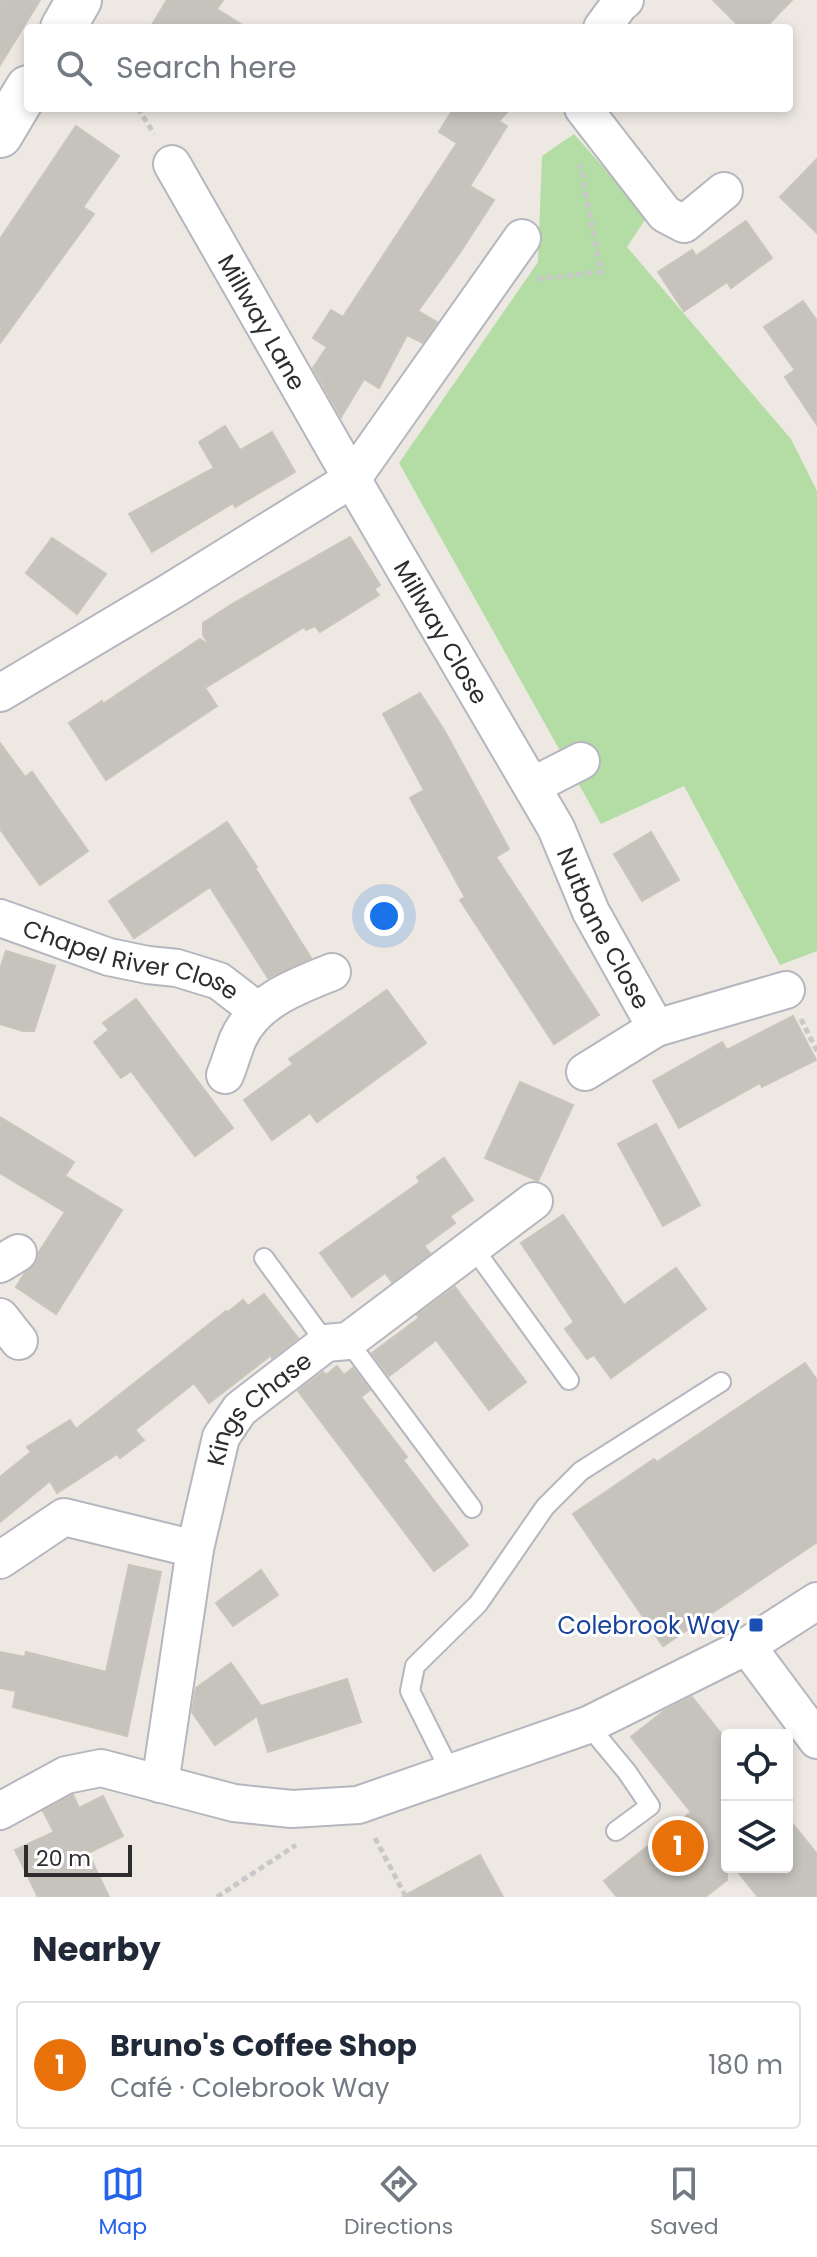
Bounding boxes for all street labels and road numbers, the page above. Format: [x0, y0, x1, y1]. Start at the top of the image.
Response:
street label: Millway Lane [210, 248, 314, 396]
street label: Millway Close [386, 554, 496, 710]
street label: Nutbane Close [549, 842, 659, 1015]
street label: Chapel River Close [18, 911, 246, 1007]
street label: Kings Chase [198, 1344, 318, 1469]

